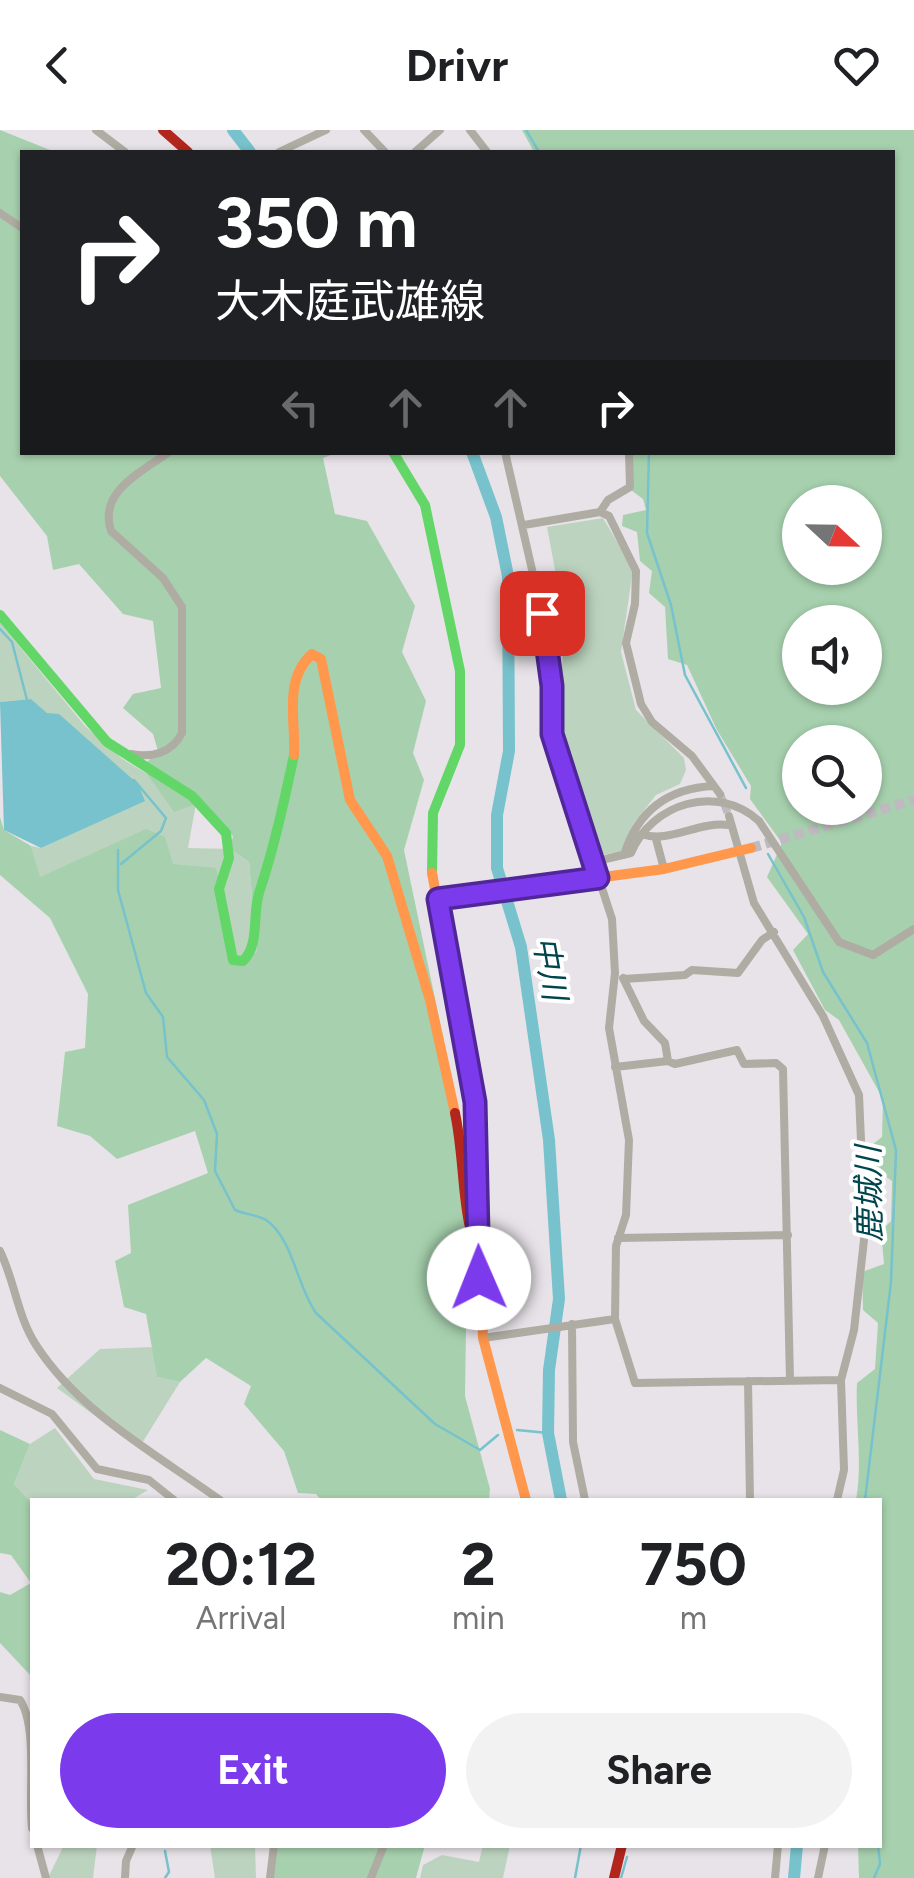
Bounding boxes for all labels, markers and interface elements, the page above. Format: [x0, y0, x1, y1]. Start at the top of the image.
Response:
icon: back [30, 38, 85, 93]
text: Drivr [406, 38, 508, 92]
icon: heart [829, 38, 884, 93]
text: 350 m [215, 180, 418, 265]
icon: right [50, 190, 180, 320]
text: 大木庭武雄線 [215, 274, 485, 328]
icon: left [273, 380, 328, 435]
icon: ahead [378, 380, 433, 435]
icon: ahead [483, 380, 538, 435]
icon: right [588, 380, 643, 435]
north arrow [782, 485, 882, 585]
map controls [782, 485, 882, 825]
pin [500, 571, 585, 656]
icon: arrive [515, 586, 570, 641]
button: sound [782, 605, 882, 705]
button: search [782, 725, 882, 825]
water label: 中川 [526, 933, 575, 1006]
water label: 鹿城川 [849, 1143, 889, 1242]
position arrow [427, 1226, 531, 1330]
text: 20:12 [165, 1528, 317, 1600]
text: 2 [461, 1528, 496, 1600]
text: 750 [640, 1528, 747, 1600]
text: Arrival [196, 1599, 286, 1637]
text: min [452, 1599, 505, 1637]
text: m [680, 1599, 707, 1637]
button: Exit [60, 1713, 446, 1828]
button: Share [466, 1713, 852, 1828]

